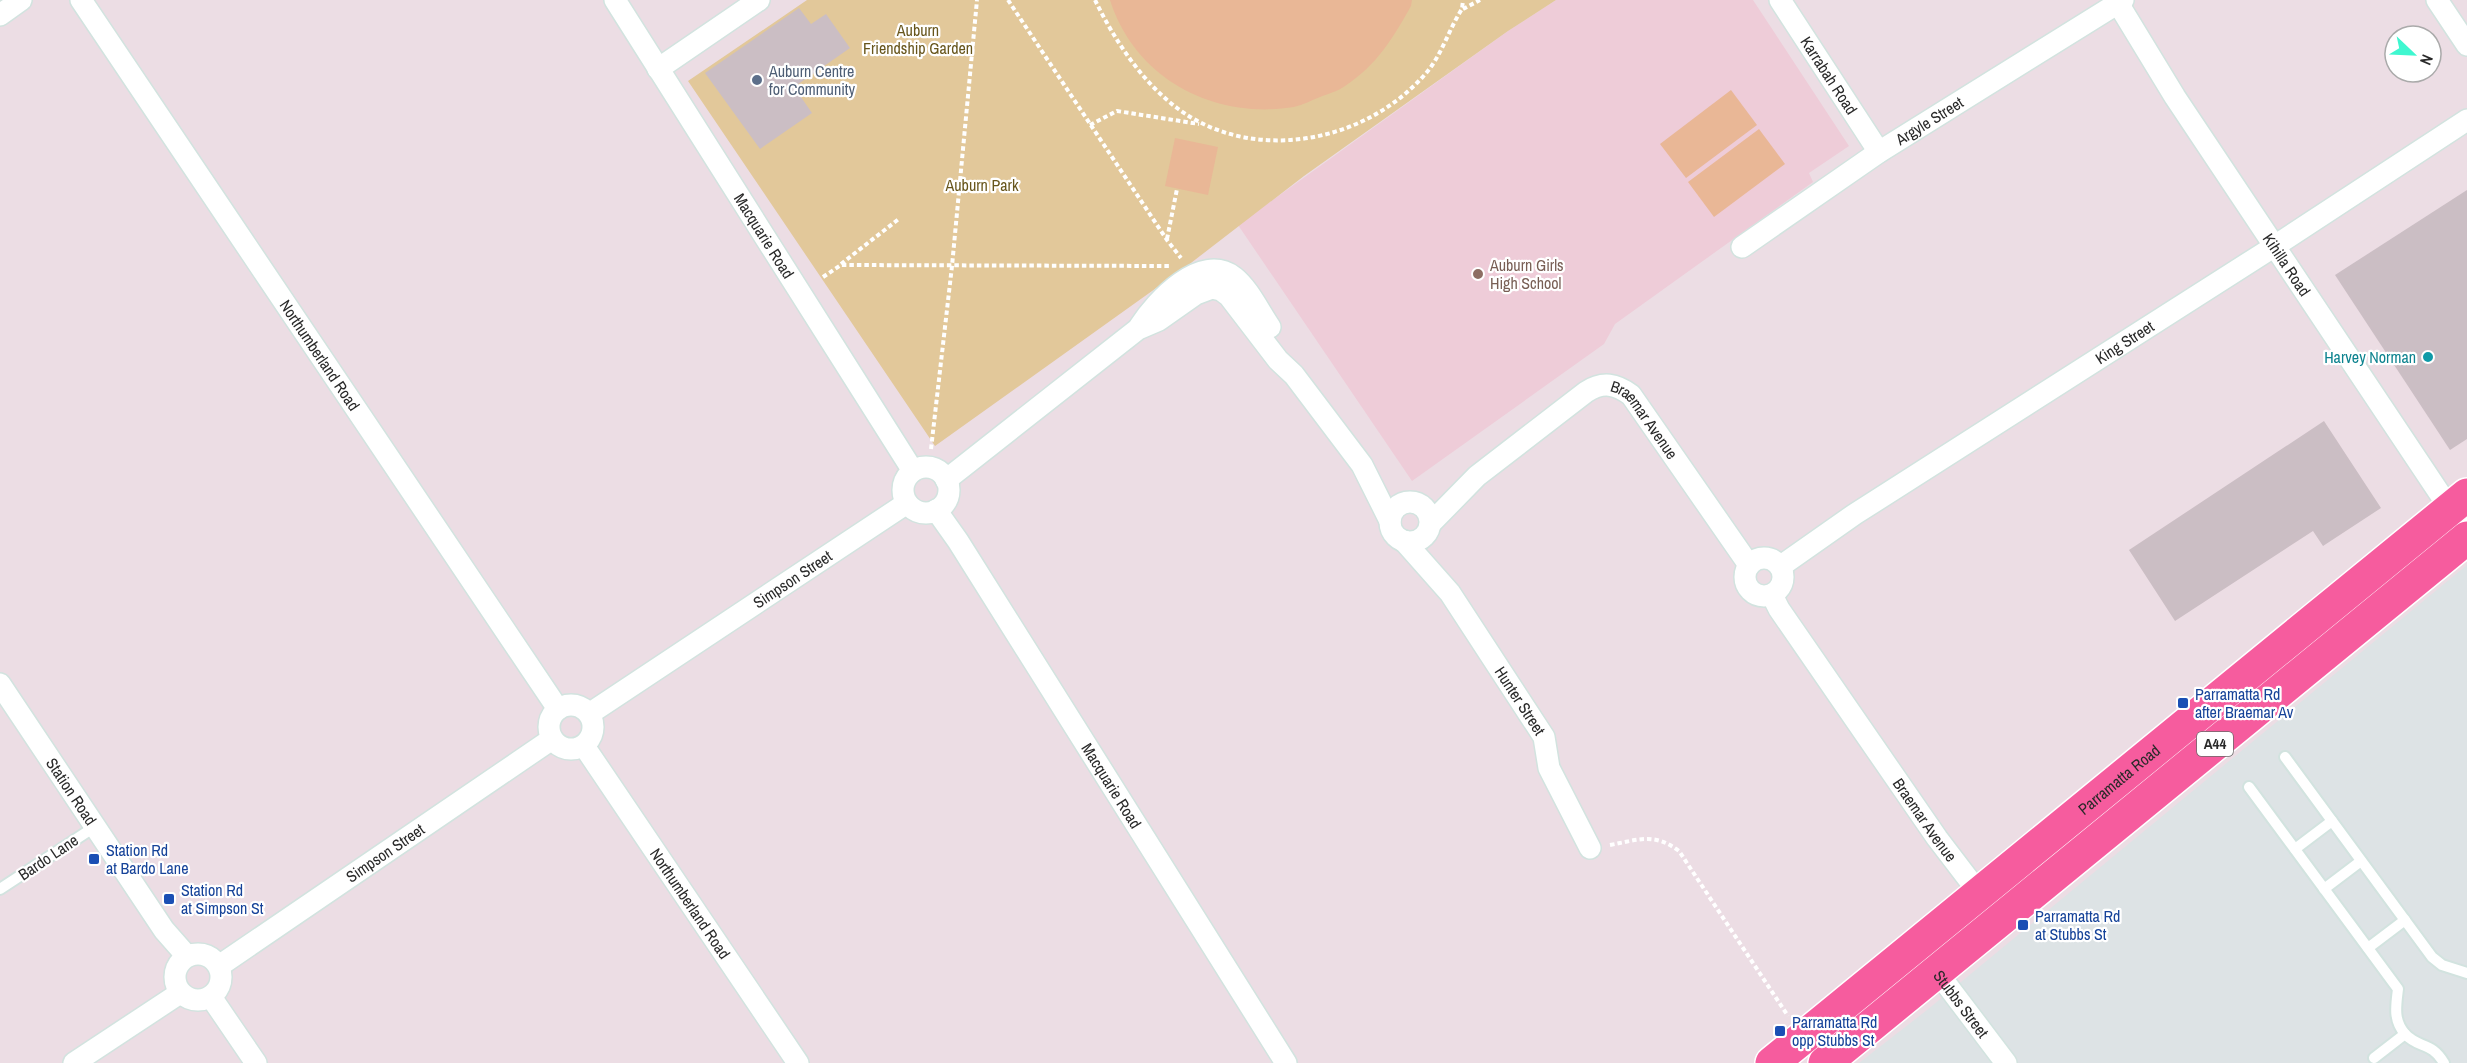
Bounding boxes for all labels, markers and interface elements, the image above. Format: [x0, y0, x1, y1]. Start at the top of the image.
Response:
park label: Auburn Friendship Garden [863, 19, 973, 59]
north arrow [2383, 24, 2443, 84]
street label: Karrabah Road [1796, 32, 1863, 119]
text: N [2415, 51, 2439, 69]
place label: Auburn Centre for Community [768, 60, 855, 100]
marker: Auburn Centre for Community [750, 73, 764, 87]
street label: Argyle Street [1890, 91, 1968, 151]
park label: Auburn Park [945, 174, 1019, 196]
street label: Macquarie Road [729, 189, 799, 283]
street label: Kihilla Road [2258, 229, 2316, 300]
place label: Auburn Girls High School [1489, 254, 1564, 294]
marker: Auburn Girls High School [1471, 267, 1485, 281]
street label: Northumberland Road [275, 295, 365, 415]
street label: King Street [2091, 315, 2158, 369]
place label: Harvey Norman [2324, 346, 2416, 368]
marker: Harvey Norman [2421, 350, 2435, 364]
street label: Braemar Avenue [1608, 375, 1683, 463]
street label: Simpson Street [749, 545, 836, 613]
street label: Hunter Street [1490, 662, 1551, 740]
place label: Parramatta Rd after Braemar Av [2195, 683, 2294, 723]
marker: Parramatta Rd after Braemar Av [2176, 696, 2190, 710]
road number: A44 [2197, 732, 2233, 756]
street label: Macquarie Road [1077, 739, 1147, 833]
street label: Parramatta Road [2073, 739, 2165, 820]
street label: Station Road [41, 753, 102, 829]
street label: Braemar Avenue [1888, 774, 1962, 866]
street label: Simpson Street [341, 818, 429, 887]
street label: Bardo Lane [14, 829, 82, 885]
place label: Station Rd at Bardo Lane [106, 839, 188, 879]
street label: Northumberland Road [645, 844, 736, 963]
marker: Station Rd at Bardo Lane [87, 852, 101, 866]
place label: Station Rd at Simpson St [181, 879, 264, 919]
marker: Station Rd at Simpson St [162, 892, 176, 906]
place label: Parramatta Rd at Stubbs St [2035, 905, 2120, 945]
marker: Parramatta Rd at Stubbs St [2016, 918, 2030, 932]
street label: Stubbs Street [1928, 965, 1994, 1042]
place label: Parramatta Rd opp Stubbs St [1792, 1011, 1877, 1051]
marker: Parramatta Rd opp Stubbs St [1773, 1024, 1787, 1038]

